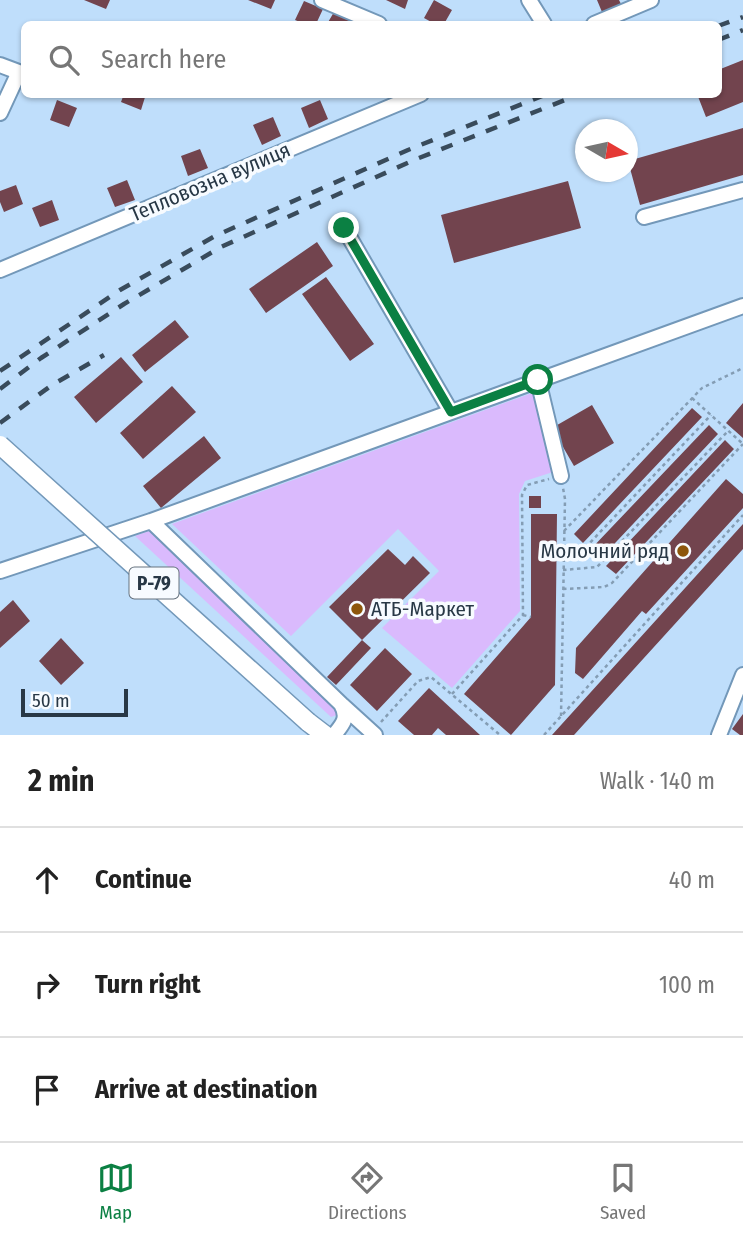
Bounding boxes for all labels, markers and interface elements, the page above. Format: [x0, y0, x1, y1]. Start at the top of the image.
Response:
search box [21, 21, 722, 98]
icon: search [45, 41, 83, 79]
text: Search here [101, 44, 226, 75]
north arrow [575, 119, 638, 182]
street label: Тепловозна вулиця [126, 136, 294, 228]
route end [328, 212, 359, 243]
route start [522, 364, 553, 395]
place label: Молочний ряд [540, 538, 669, 564]
marker: Молочний ряд [675, 543, 691, 559]
road number: Р-79 [130, 568, 178, 598]
place label: АТБ-Маркет [371, 596, 474, 622]
marker: АТБ-Маркет [349, 601, 365, 617]
scale bar [21, 686, 128, 718]
text: 50 m [32, 689, 70, 712]
text: 2 min [28, 763, 95, 799]
text: Walk · 140 m [600, 767, 715, 795]
icon: ahead [28, 861, 66, 899]
text: Continue [95, 864, 192, 895]
text: 40 m [669, 866, 715, 894]
icon: right [28, 966, 66, 1004]
text: Turn right [95, 969, 201, 1000]
text: 100 m [659, 971, 715, 999]
icon: arrive [28, 1071, 66, 1109]
text: Arrive at destination [95, 1074, 318, 1105]
tab: Map [97, 1159, 135, 1224]
tab: Directions [328, 1159, 407, 1224]
tab: Saved [600, 1159, 646, 1224]

